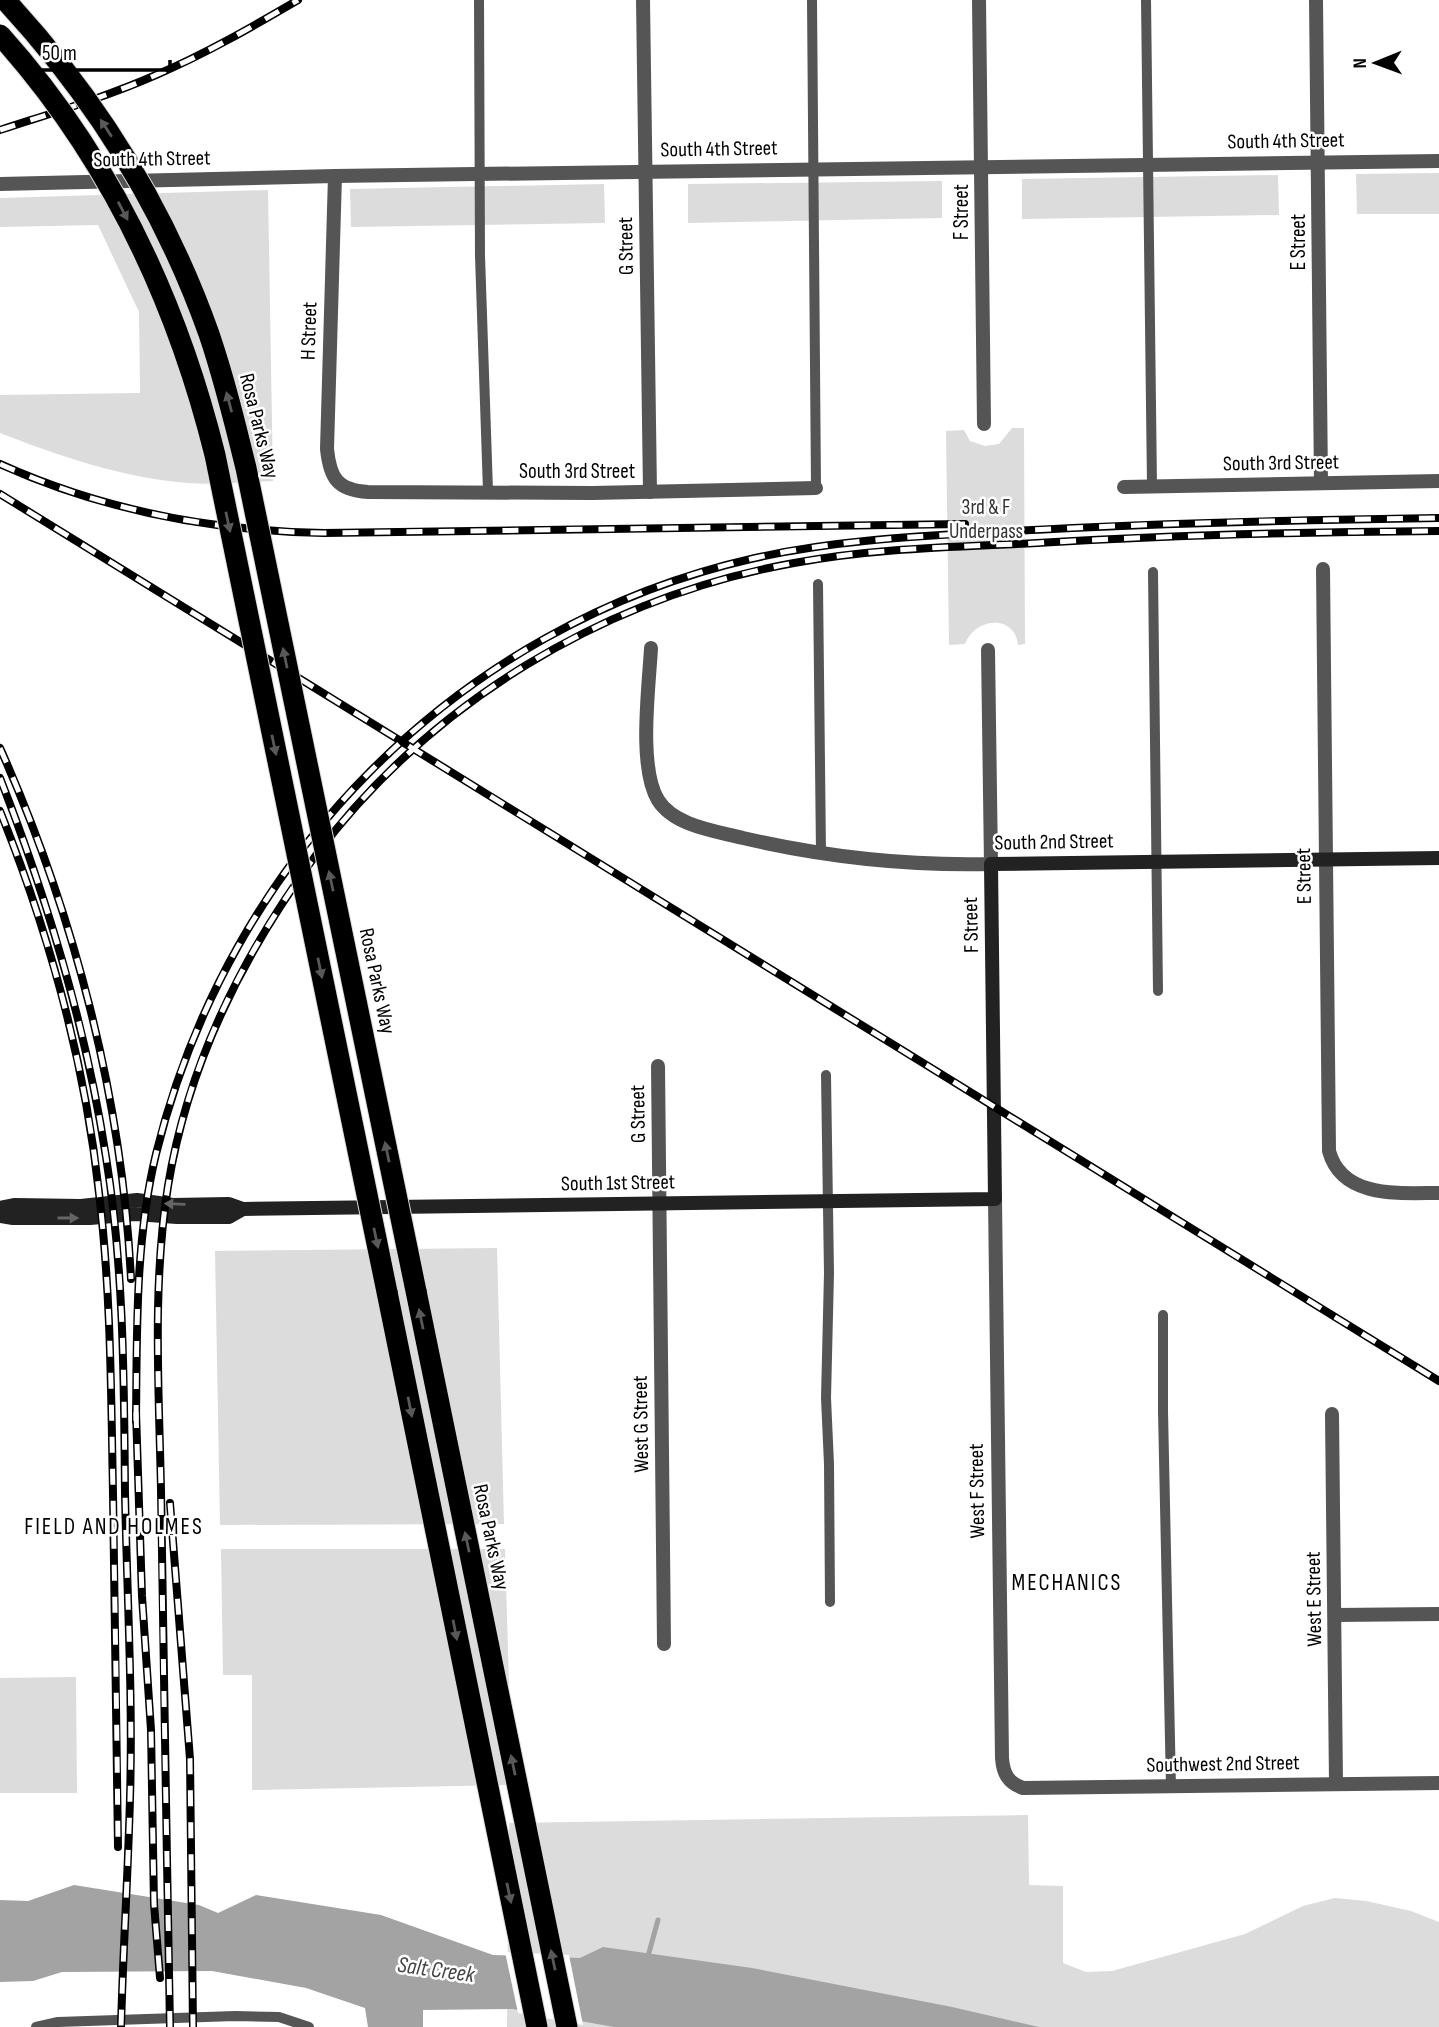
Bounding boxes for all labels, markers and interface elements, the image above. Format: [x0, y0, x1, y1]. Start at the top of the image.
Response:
scale bar [32, 28, 170, 72]
north arrow [1341, 28, 1411, 98]
text: 50 m [42, 41, 77, 66]
text: N [1349, 58, 1372, 69]
one-way arrow [100, 119, 113, 138]
street label: South 4th Street [1227, 127, 1345, 155]
street label: South 4th Street [660, 135, 778, 163]
street label: South 4th Street [93, 145, 211, 173]
street label: F Street [949, 184, 974, 240]
one-way arrow [117, 201, 129, 221]
street label: E Street [1286, 214, 1311, 270]
street label: G Street [613, 217, 639, 275]
street label: H Street [295, 301, 323, 361]
street label: Rosa Parks Way [234, 371, 284, 481]
one-way arrow [223, 390, 234, 412]
street label: South 3rd Street [1223, 449, 1339, 477]
street label: South 3rd Street [519, 459, 635, 484]
park label: 3rd & F Underpass [949, 495, 1023, 544]
one-way arrow [223, 511, 234, 533]
one-way arrow [279, 647, 290, 669]
one-way arrow [269, 734, 280, 756]
street label: South 2nd Street [994, 828, 1114, 856]
street label: E Street [1291, 848, 1317, 904]
one-way arrow [326, 870, 337, 892]
street label: F Street [958, 897, 984, 953]
street label: Rosa Parks Way [354, 926, 400, 1036]
one-way arrow [315, 957, 326, 979]
street label: G Street [625, 1085, 651, 1143]
one-way arrow [381, 1141, 392, 1163]
street label: South 1st Street [561, 1170, 675, 1196]
one-way arrow [164, 1199, 186, 1210]
one-way arrow [57, 1212, 79, 1224]
one-way arrow [371, 1227, 382, 1249]
one-way arrow [416, 1308, 427, 1330]
street label: West G Street [628, 1375, 654, 1473]
one-way arrow [405, 1396, 416, 1418]
street label: West F Street [964, 1443, 990, 1539]
street label: Rosa Parks Way [468, 1482, 514, 1592]
district label: FIELD AND HOLMES [24, 1513, 204, 1541]
one-way arrow [462, 1531, 473, 1553]
street label: West E Street [1301, 1551, 1327, 1647]
district label: MECHANICS [1012, 1569, 1122, 1597]
one-way arrow [450, 1619, 461, 1641]
street label: Southwest 2nd Street [1146, 1750, 1300, 1778]
one-way arrow [507, 1754, 518, 1776]
one-way arrow [504, 1882, 515, 1904]
one-way arrow [548, 1949, 559, 1971]
water label: Salt Creek [396, 1951, 478, 1989]

